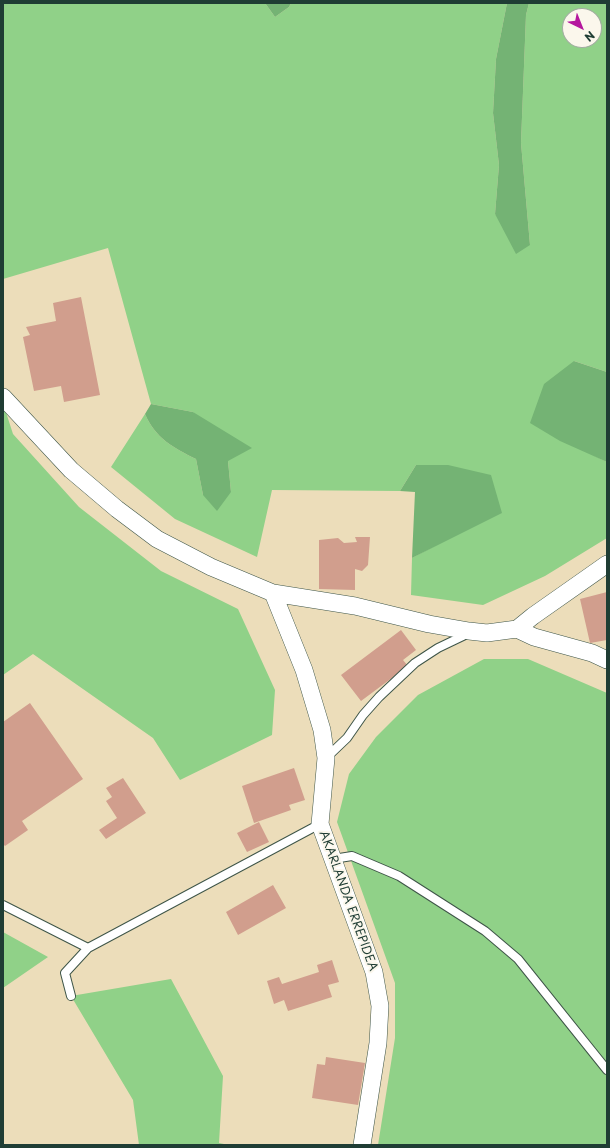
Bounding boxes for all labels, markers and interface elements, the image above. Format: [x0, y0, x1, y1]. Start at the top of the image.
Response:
north arrow [562, 8, 602, 48]
text: N [581, 27, 599, 46]
street label: AKARLANDA ERREPIDEA [316, 829, 380, 973]

